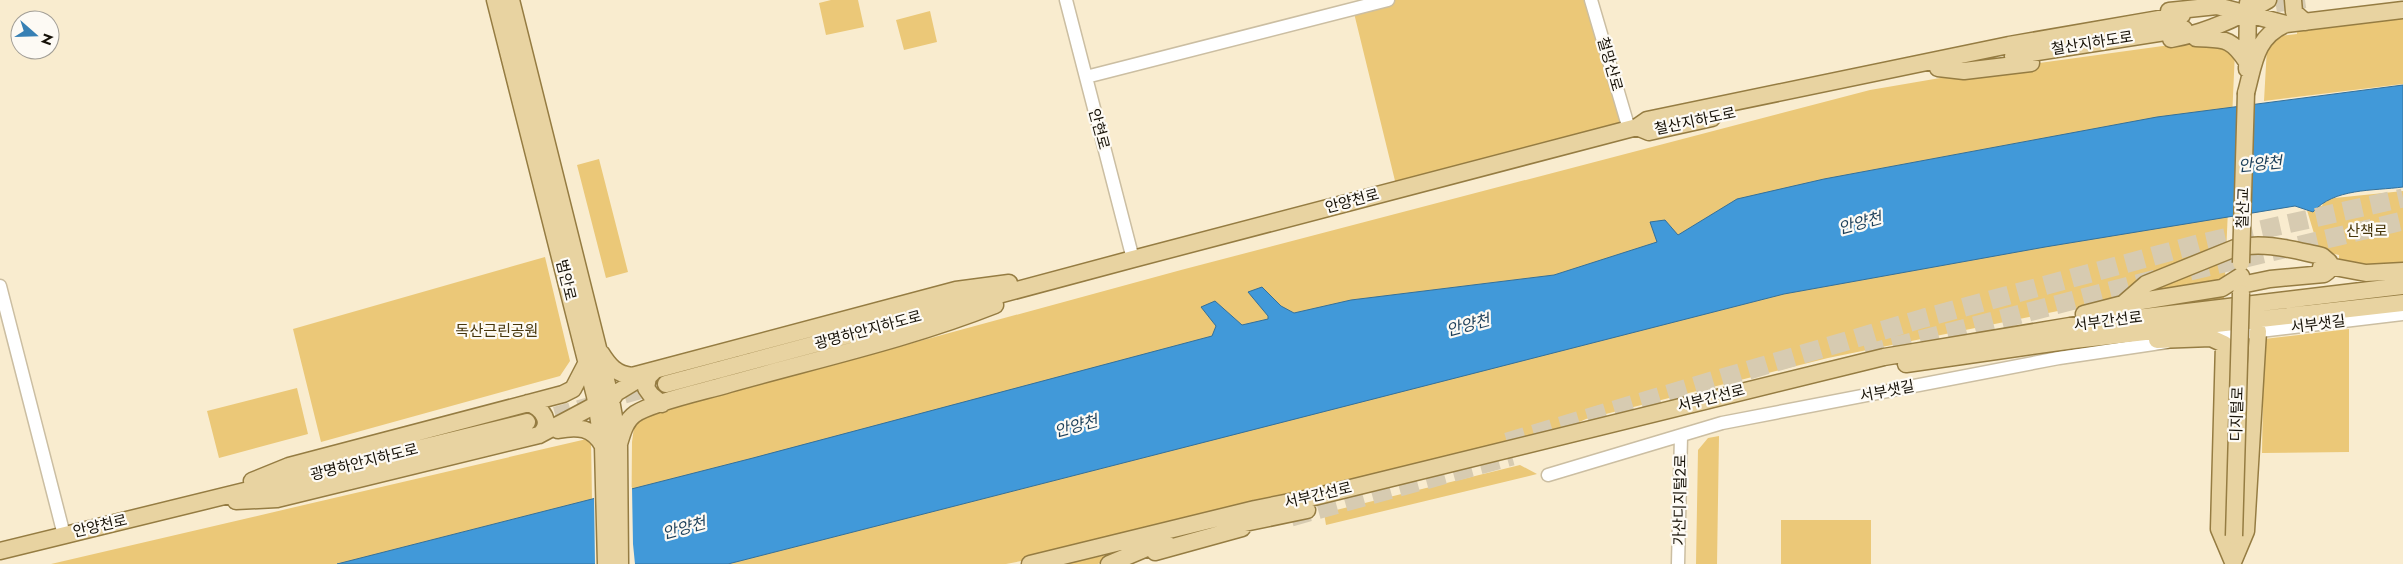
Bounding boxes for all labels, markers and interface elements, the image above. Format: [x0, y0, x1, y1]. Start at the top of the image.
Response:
north arrow [10, 10, 60, 60]
street label: 철산지하도로 [2049, 26, 2135, 60]
text: N [36, 31, 59, 48]
street label: 철망산로 [1592, 34, 1628, 94]
street label: 철산지하도로 [1652, 102, 1738, 140]
street label: 안현로 [1083, 106, 1115, 152]
water label: 안양천 [2237, 150, 2285, 177]
street label: 안양천로 [1322, 183, 1382, 219]
street label: 철산교 [2231, 187, 2255, 229]
water label: 안양천 [1836, 206, 1887, 240]
park label: 산책로 [2346, 220, 2388, 242]
street label: 범안로 [550, 257, 582, 303]
street label: 광명하안지하도로 [812, 305, 924, 355]
street label: 서부간선로 [2072, 306, 2144, 336]
water label: 안양천 [1444, 308, 1495, 342]
street label: 서부샛길 [2289, 310, 2347, 338]
park label: 독산근린공원 [456, 320, 538, 342]
street label: 서부샛길 [1858, 375, 1916, 407]
street label: 서부간선로 [1675, 379, 1747, 417]
street label: 디지털로 [2225, 386, 2249, 442]
water label: 안양천 [1052, 409, 1103, 443]
street label: 광명하안지하도로 [308, 438, 420, 486]
street label: 가산디지털2로 [1668, 454, 1692, 546]
street label: 서부간선로 [1282, 477, 1354, 513]
street label: 안양천로 [71, 509, 129, 543]
water label: 안양천 [660, 511, 711, 545]

